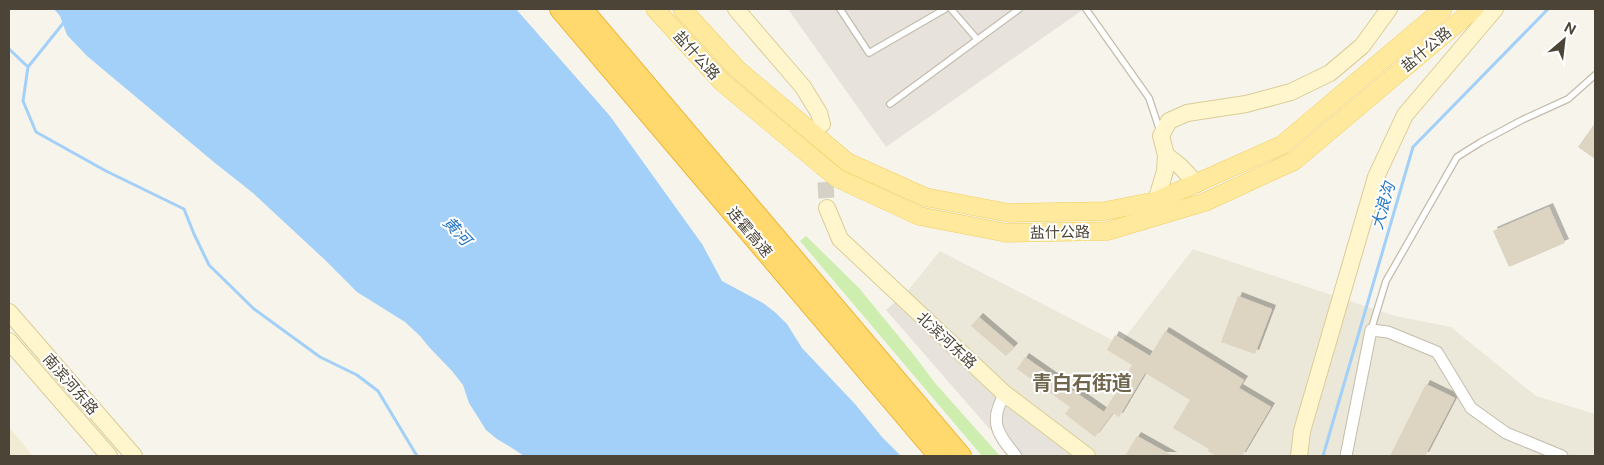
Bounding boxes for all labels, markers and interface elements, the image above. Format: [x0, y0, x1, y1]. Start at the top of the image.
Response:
north arrow [1539, 15, 1589, 65]
text: N [1562, 19, 1579, 38]
street label: 盐什公路 [1398, 23, 1454, 75]
street label: 盐什公路 [671, 27, 723, 83]
water label: 大浪沟 [1367, 178, 1399, 232]
street label: 连霍高速 [724, 204, 776, 260]
water label: 黄河 [439, 213, 477, 251]
street label: 盐什公路 [1030, 223, 1090, 241]
street label: 北滨河东路 [914, 308, 980, 372]
street label: 南滨河东路 [40, 350, 102, 418]
district label: 青白石街道 [1032, 371, 1132, 395]

